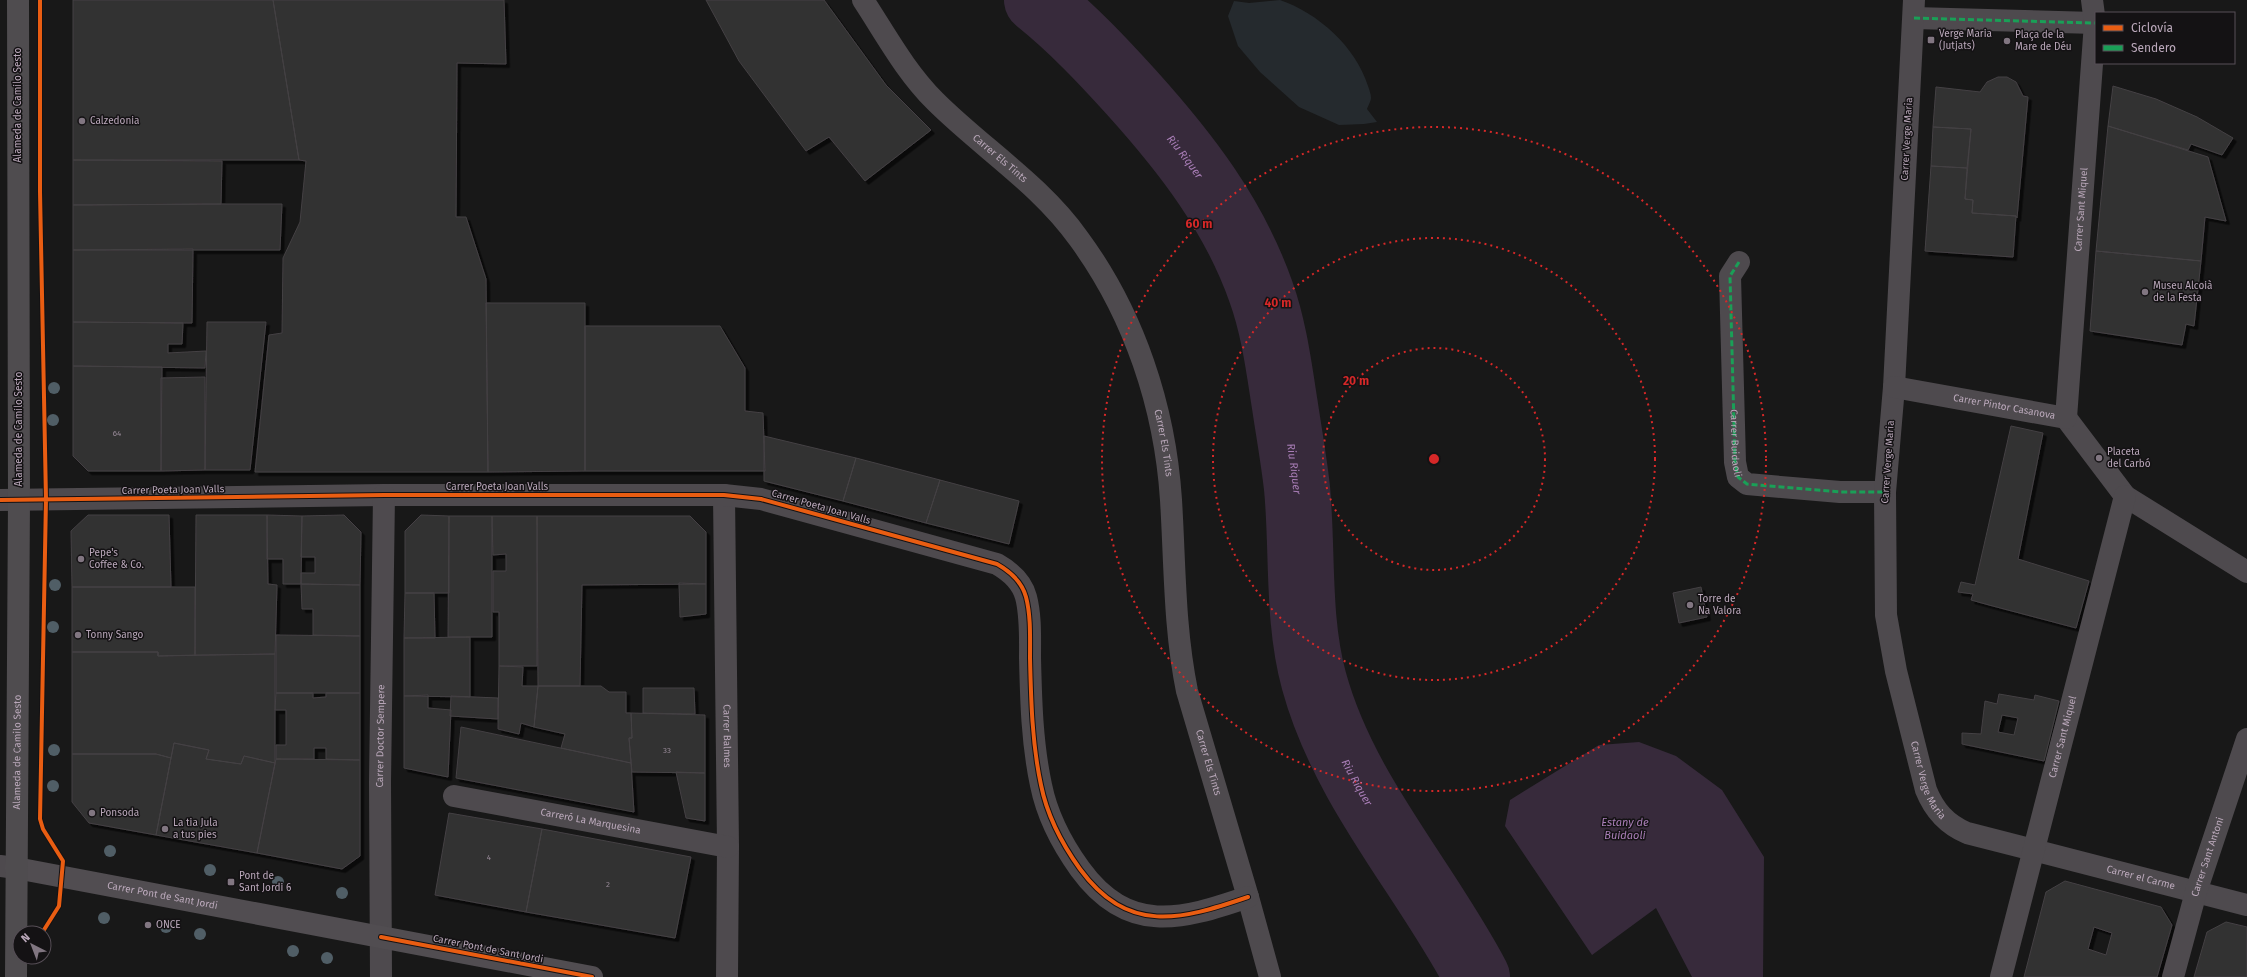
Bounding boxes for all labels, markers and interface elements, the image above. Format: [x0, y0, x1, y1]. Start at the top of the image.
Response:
legend [2095, 12, 2235, 64]
text: Ciclovía [2131, 21, 2173, 35]
place label: Verge Maria (Jutjats) [1939, 28, 1992, 52]
place label: Plaça de la Mare de Déu [2015, 29, 2072, 53]
marker: Verge Maria (Jutjats) [1926, 35, 1936, 45]
marker: Plaça de la Mare de Déu [2002, 36, 2012, 46]
text: Sendero [2131, 41, 2176, 55]
street label: Alameda de Camilo Sesto [12, 47, 24, 162]
street label: Carrer Verge Maria [1899, 97, 1915, 181]
place label: Calzedonia [90, 115, 140, 127]
marker: Calzedonia [77, 116, 87, 126]
street label: Carrer Els Tints [970, 132, 1030, 185]
water label: Riu Riquer [1164, 132, 1206, 182]
street label: Carrer Sant Miquel [2072, 167, 2090, 252]
text: 60 m [1186, 217, 1212, 231]
place label: Museu Alcoià de la Festa [2153, 280, 2212, 304]
marker: Museu Alcoià de la Festa [2140, 287, 2150, 297]
text: 40 m [1265, 296, 1291, 310]
street label: Alameda de Camilo Sesto [13, 371, 25, 486]
text: 20 m [1343, 374, 1369, 388]
street label: Carrer Pintor Casanova [1952, 392, 2056, 422]
street label: Carrer Els Tints [1151, 408, 1175, 478]
street label: Carrer Buidaoli [1728, 409, 1744, 478]
street label: Carrer Verge Maria [1879, 420, 1897, 504]
house number: 64 [113, 429, 122, 438]
water label: Riu Riquer [1284, 442, 1304, 495]
place label: Placeta del Carbó [2107, 446, 2151, 470]
centre of rings [1427, 452, 1441, 466]
marker: Placeta del Carbó [2094, 453, 2104, 463]
street label: Carrer Poeta Joan Valls [446, 481, 549, 493]
street label: Carrer Poeta Joan Valls [122, 483, 225, 497]
street label: Carrer Poeta Joan Valls [770, 487, 872, 527]
place label: Pepe's Coffee & Co. [89, 547, 144, 571]
marker: Pepe's Coffee & Co. [76, 554, 86, 564]
place label: Torre de Na Valora [1698, 593, 1741, 617]
marker: Torre de Na Valora [1685, 600, 1695, 610]
place label: Tonny Sango [86, 629, 143, 641]
marker: Tonny Sango [73, 630, 83, 640]
street label: Carrer Doctor Sempere [374, 684, 387, 788]
street label: Alameda de Camilo Sesto [11, 694, 24, 810]
street label: Carrer Sant Miquel [2047, 695, 2079, 779]
street label: Carrer Balmes [720, 704, 733, 768]
street label: Carrer Els Tints [1193, 728, 1224, 797]
street label: Carrer Verge Maria [1908, 740, 1948, 822]
house number: 33 [663, 746, 671, 755]
water label: Riu Riquer [1339, 757, 1376, 809]
street label: Carreró La Marquesina [540, 806, 642, 837]
place label: Ponsoda [100, 807, 139, 819]
marker: Ponsoda [87, 808, 97, 818]
street label: Carrer Sant Antoni [2189, 815, 2227, 898]
water label: Estany de Buidaoli [1601, 816, 1649, 842]
place label: La tia Jula a tus pies [173, 817, 218, 841]
marker: La tia Jula a tus pies [160, 824, 170, 834]
house number: 4 [487, 853, 492, 862]
street label: Carrer el Carme [2105, 863, 2176, 892]
place label: Pont de Sant Jordi 6 [239, 870, 291, 894]
marker: Pont de Sant Jordi 6 [226, 877, 236, 887]
street label: Carrer Pont de Sant Jordi [106, 879, 219, 912]
house number: 2 [606, 880, 610, 889]
place label: ONCE [156, 919, 181, 931]
marker: ONCE [143, 920, 153, 930]
north arrow [12, 925, 52, 965]
text: N [19, 931, 33, 945]
street label: Carrer Pont de Sant Jordi [432, 932, 544, 966]

